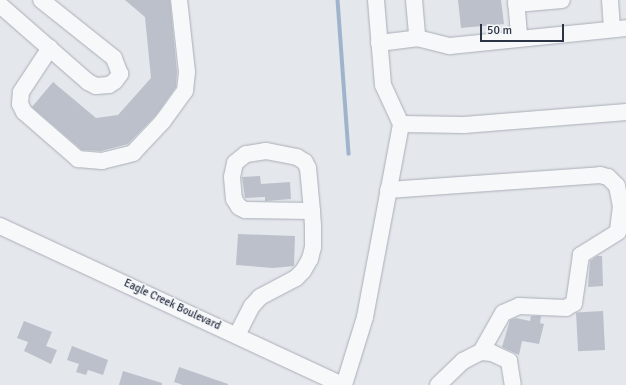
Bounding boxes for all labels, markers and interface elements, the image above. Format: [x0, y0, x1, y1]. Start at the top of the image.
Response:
scale bar [482, 16, 566, 42]
text: 50 m [487, 23, 512, 38]
street label: Eagle Creek Boulevard [122, 277, 222, 333]

